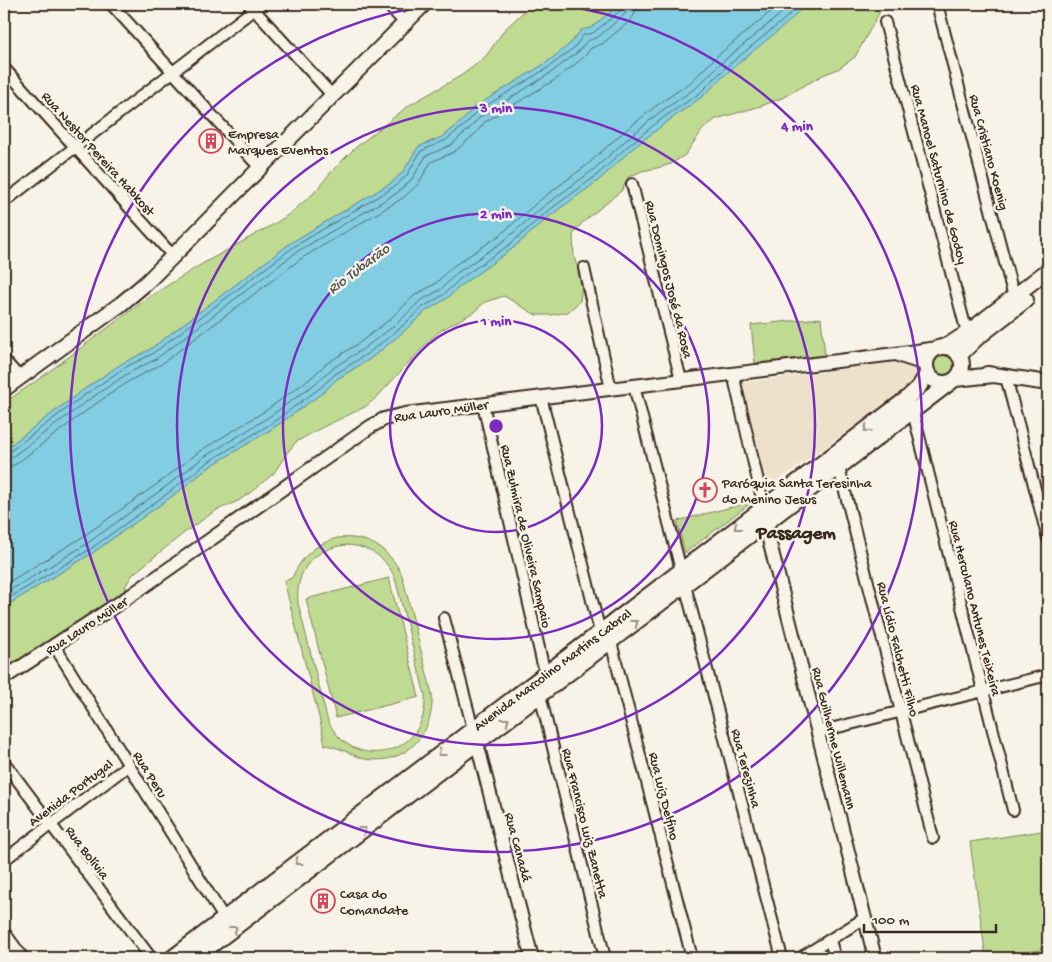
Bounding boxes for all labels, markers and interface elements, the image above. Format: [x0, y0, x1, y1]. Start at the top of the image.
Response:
street label: Rua Manoel Saturnino de Godoy [905, 83, 970, 267]
street label: Rua Nestor Pereira Habkost [37, 89, 158, 221]
street label: Rua Cristiano Koenig [964, 93, 1011, 213]
text: 3 min [479, 100, 513, 118]
text: 4 min [780, 118, 814, 136]
place label: Empresa Marques Eventos [228, 127, 329, 160]
building icon: Empresa Marques Eventos [198, 128, 224, 154]
street label: Rua Domingos José da Rosa [640, 199, 696, 361]
text: 2 min [480, 206, 513, 224]
water label: Rio Tubarão [325, 240, 395, 299]
text: 1 min [480, 313, 512, 331]
street label: Rua Lauro Müller [393, 397, 490, 427]
centre of rings [487, 417, 505, 435]
one-way arrow [863, 423, 873, 432]
street label: Rua Zulmira de Oliveira Sampaio [495, 443, 554, 630]
place label: Paróquia Santa Teresinha do Menino Jesus [721, 476, 873, 509]
church icon: Paróquia Santa Teresinha do Menino Jesus [692, 477, 718, 503]
street label: Rua Herculano Antunes Teixeira [944, 519, 1004, 699]
one-way arrow [734, 522, 743, 530]
district label: Passagem [755, 523, 836, 546]
street label: Rua Lídio Falchetti Filho [872, 580, 922, 719]
street label: Rua Lauro Müller [43, 594, 133, 660]
street label: Avenida Marcolino Martins Cabral [471, 606, 636, 736]
one-way arrow [629, 620, 638, 628]
street label: Rua Guilherme Willemann [807, 666, 859, 812]
one-way arrow [500, 719, 509, 727]
street label: Rua Terezinha [726, 727, 764, 811]
one-way arrow [437, 747, 447, 756]
street label: Rua Francisco Luiz Zanetta [557, 747, 611, 902]
street label: Rua Peru [128, 749, 170, 802]
street label: Rua Luiz Delfino [643, 751, 682, 842]
street label: Avenida Portugal [26, 757, 117, 831]
street label: Rua Canadá [499, 811, 534, 885]
street label: Rua Bolívia [60, 823, 112, 885]
one-way arrow [357, 828, 366, 836]
one-way arrow [294, 856, 304, 865]
place label: Casa do Comandate [340, 887, 409, 920]
building icon: Casa do Comandate [310, 888, 336, 914]
scale bar [864, 902, 997, 934]
text: 100 m [871, 912, 910, 930]
one-way arrow [228, 925, 237, 934]

